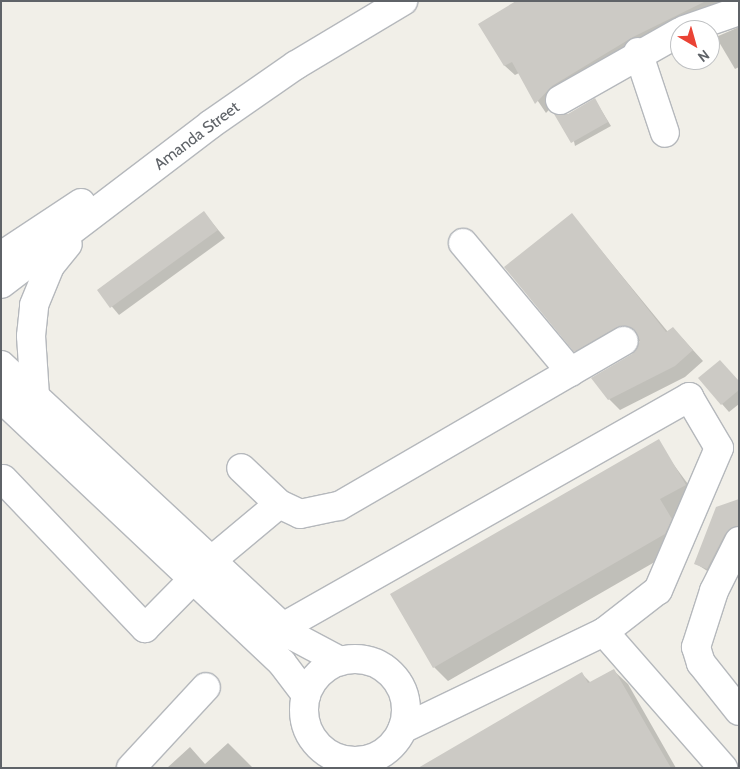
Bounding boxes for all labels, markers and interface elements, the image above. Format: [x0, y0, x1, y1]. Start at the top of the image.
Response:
north arrow [670, 20, 720, 70]
text: N [694, 46, 713, 66]
street label: Amanda Street [151, 98, 243, 174]

